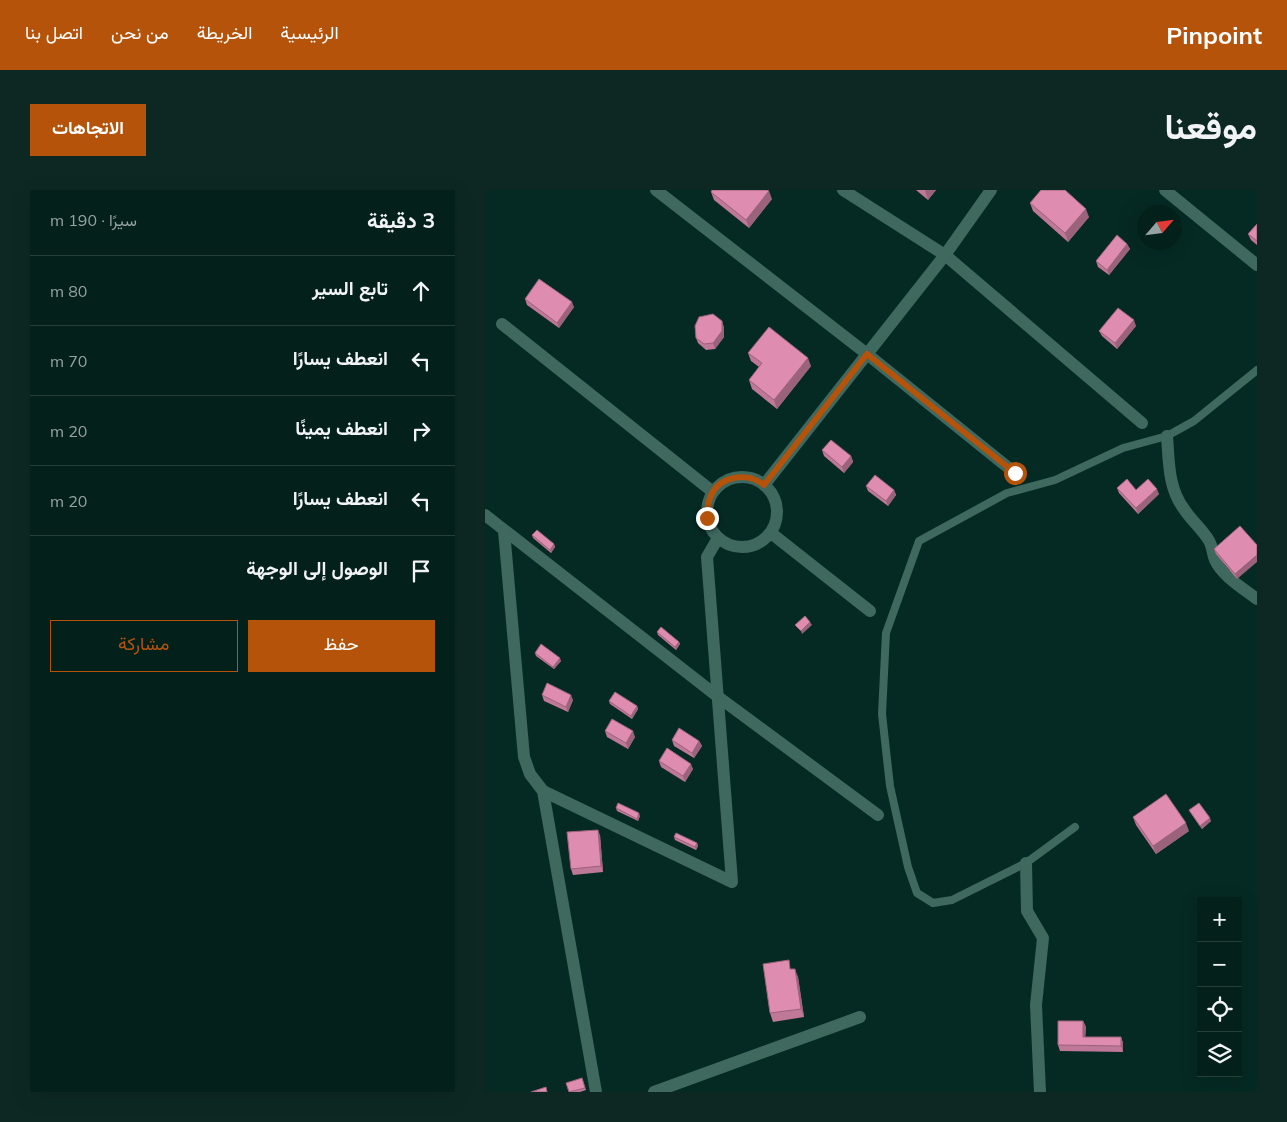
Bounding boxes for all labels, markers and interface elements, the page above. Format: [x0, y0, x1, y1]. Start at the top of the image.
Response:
text: Pinpoint [1166, 20, 1262, 50]
text: اتصل بنا [25, 21, 83, 44]
text: من نحن [111, 21, 169, 44]
text: الخريطة [197, 21, 252, 44]
text: الرئيسية [280, 21, 339, 44]
button: الاتجاهات [30, 104, 146, 156]
text: موقعنا [1164, 104, 1257, 148]
north arrow [1137, 205, 1182, 250]
text: 3 دقيقة [367, 207, 435, 233]
text: سيرًا · 190 m [50, 210, 137, 230]
text: تابع السير [312, 276, 388, 300]
icon: ahead [407, 277, 435, 305]
text: 80 m [50, 281, 87, 301]
text: انعطف يسارًا [293, 346, 388, 370]
icon: left [407, 347, 435, 375]
text: 70 m [50, 351, 87, 371]
text: انعطف يمينًا [295, 416, 388, 440]
icon: right [407, 417, 435, 445]
text: 20 m [50, 421, 87, 441]
route start [1004, 462, 1027, 485]
text: انعطف يسارًا [293, 486, 388, 510]
icon: left [407, 487, 435, 515]
text: 20 m [50, 491, 87, 511]
route end [696, 507, 719, 530]
text: الوصول إلى الوجهة [246, 556, 388, 580]
icon: arrive [407, 557, 435, 585]
button: مشاركة [50, 620, 238, 672]
button: حفظ [248, 620, 435, 672]
map controls [1197, 897, 1242, 1077]
button: + [1197, 897, 1242, 942]
button: − [1197, 942, 1242, 987]
button: locate [1197, 987, 1242, 1032]
button: layers [1197, 1032, 1242, 1077]

